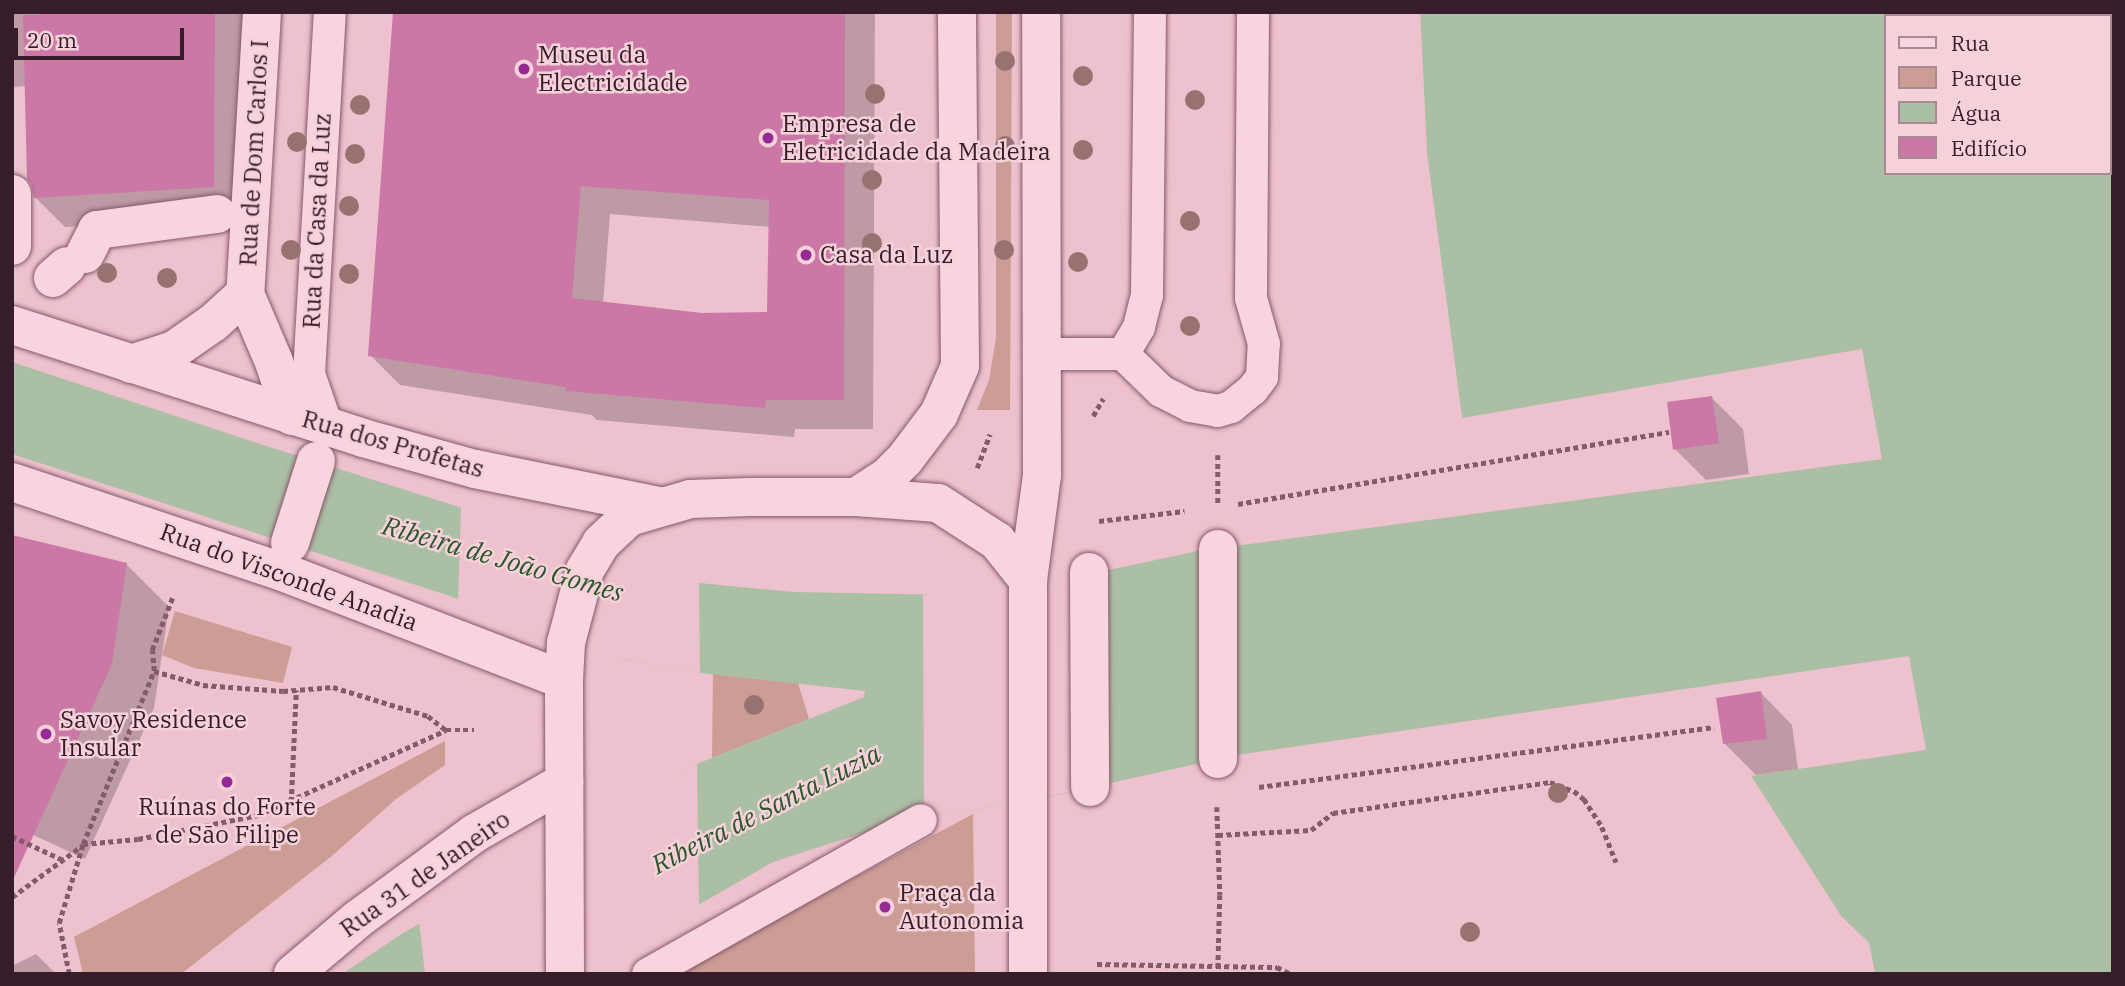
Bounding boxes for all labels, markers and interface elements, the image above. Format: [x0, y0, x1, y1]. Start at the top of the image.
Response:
scale bar [18, 14, 187, 58]
legend [1884, 14, 2111, 175]
text: 20 m [27, 26, 77, 54]
text: Rua [1951, 29, 1989, 57]
street label: Rua de Dom Carlos I [234, 39, 274, 267]
place label: Museu da Electricidade [538, 41, 688, 97]
marker: Museu da Electricidade [516, 61, 532, 77]
text: Parque [1951, 64, 2021, 92]
text: Água [1951, 99, 2001, 127]
place label: Empresa de Eletricidade da Madeira [782, 110, 1051, 166]
street label: Rua da Casa da Luz [297, 112, 337, 330]
marker: Empresa de Eletricidade da Madeira [760, 130, 776, 146]
text: Edifício [1951, 134, 2027, 162]
place label: Casa da Luz [820, 241, 953, 269]
marker: Casa da Luz [798, 247, 814, 263]
street label: Rua dos Profetas [299, 404, 487, 484]
water label: Ribeira de João Gomes [379, 510, 627, 608]
street label: Rua do Visconde Anadia [156, 517, 422, 637]
place label: Savoy Residence Insular [60, 706, 247, 762]
marker: Savoy Residence Insular [38, 726, 54, 742]
water label: Ribeira de Santa Luzia [646, 738, 886, 880]
marker: Ruínas do Forte de São Filipe [219, 774, 235, 790]
place label: Ruínas do Forte de São Filipe [138, 793, 316, 849]
street label: Rua 31 de Janeiro [334, 805, 516, 943]
place label: Praça da Autonomia [899, 879, 1024, 935]
marker: Praça da Autonomia [877, 899, 893, 915]

